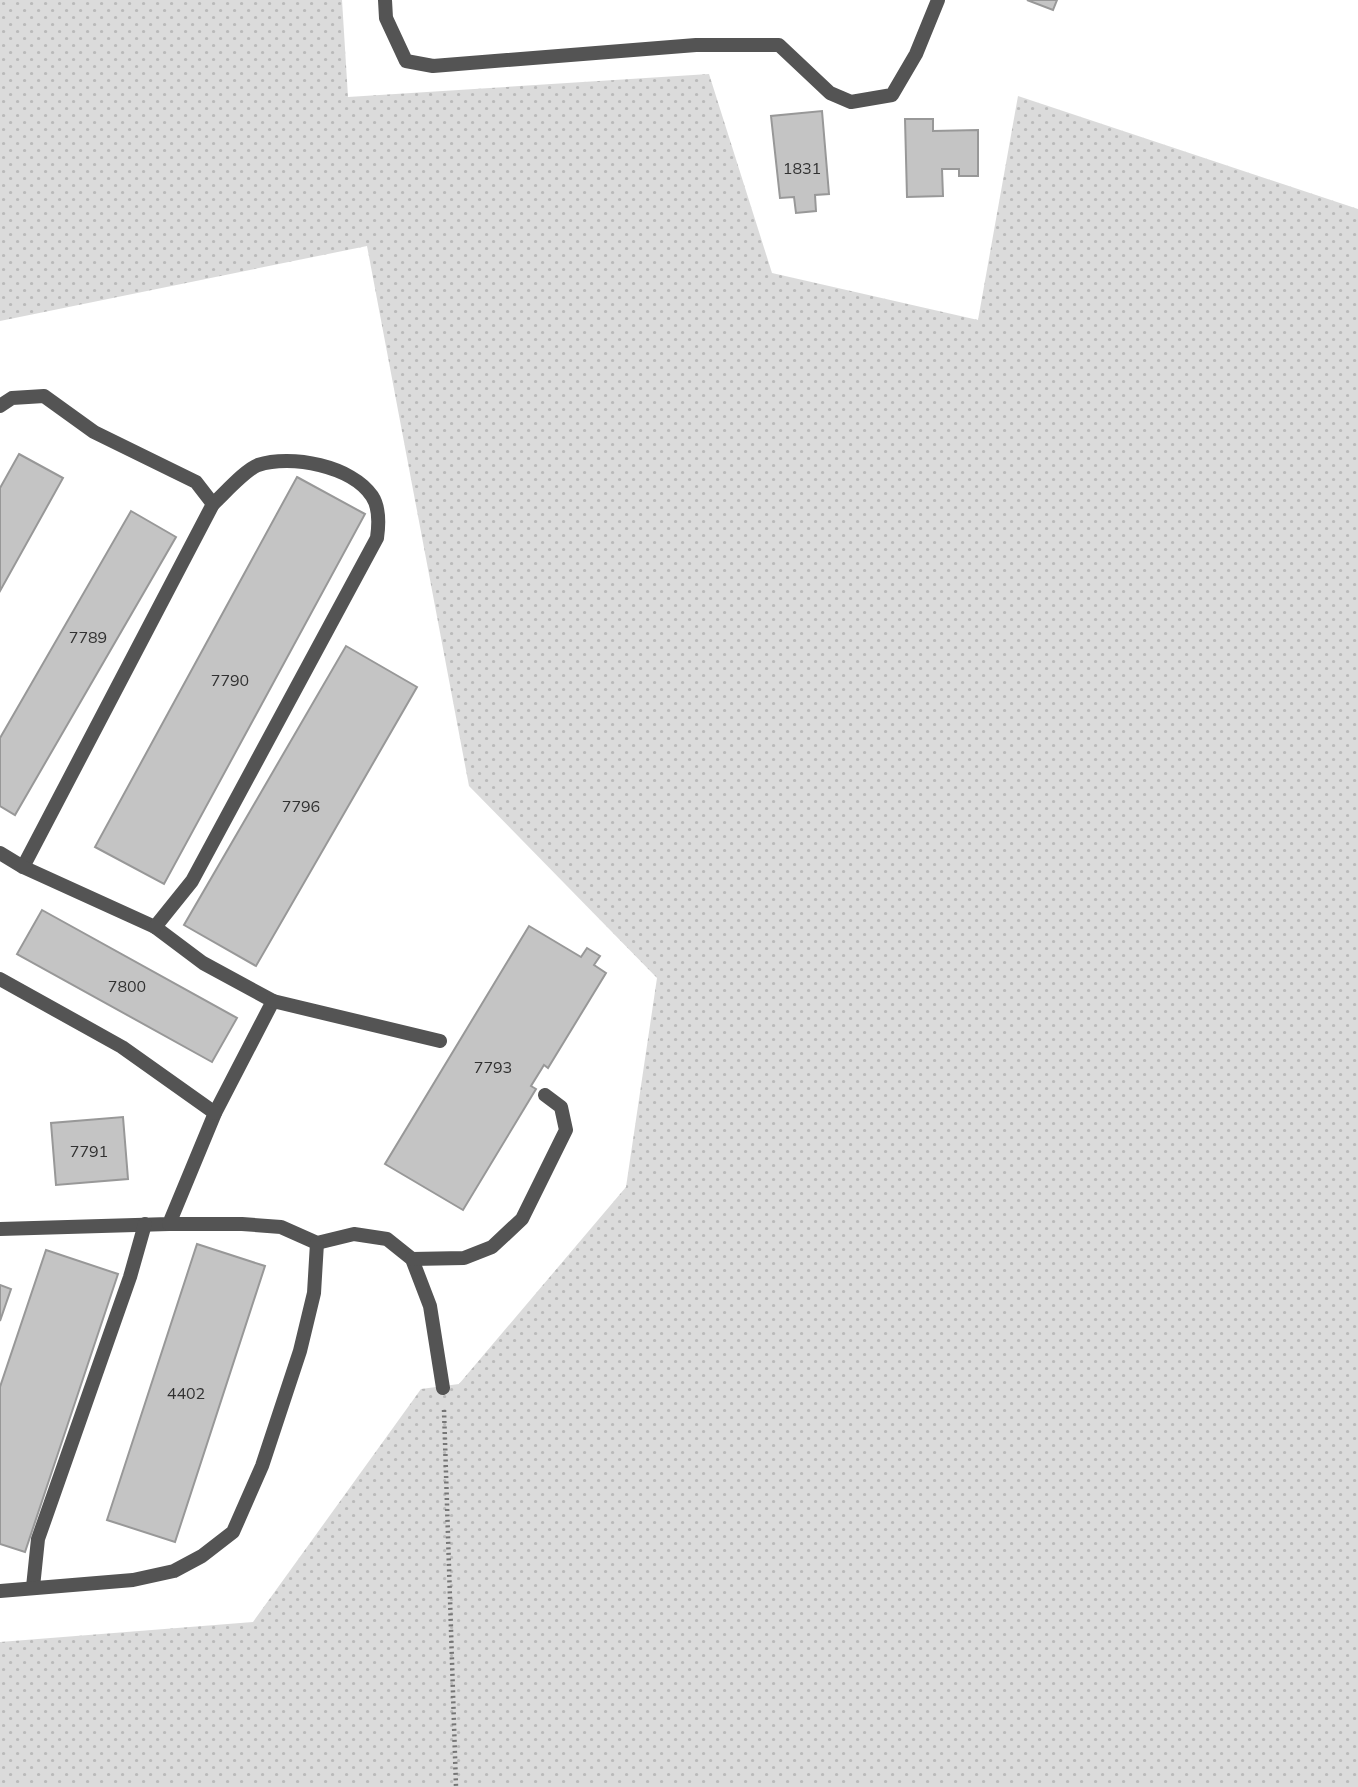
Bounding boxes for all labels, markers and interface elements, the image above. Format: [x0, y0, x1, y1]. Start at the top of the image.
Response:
house number: 1831 [783, 158, 821, 178]
house number: 7789 [69, 627, 107, 647]
house number: 7790 [211, 670, 249, 690]
house number: 7796 [282, 796, 320, 816]
house number: 7800 [108, 976, 146, 996]
house number: 7793 [474, 1057, 512, 1077]
house number: 7791 [70, 1141, 108, 1161]
house number: 4402 [167, 1383, 205, 1403]

